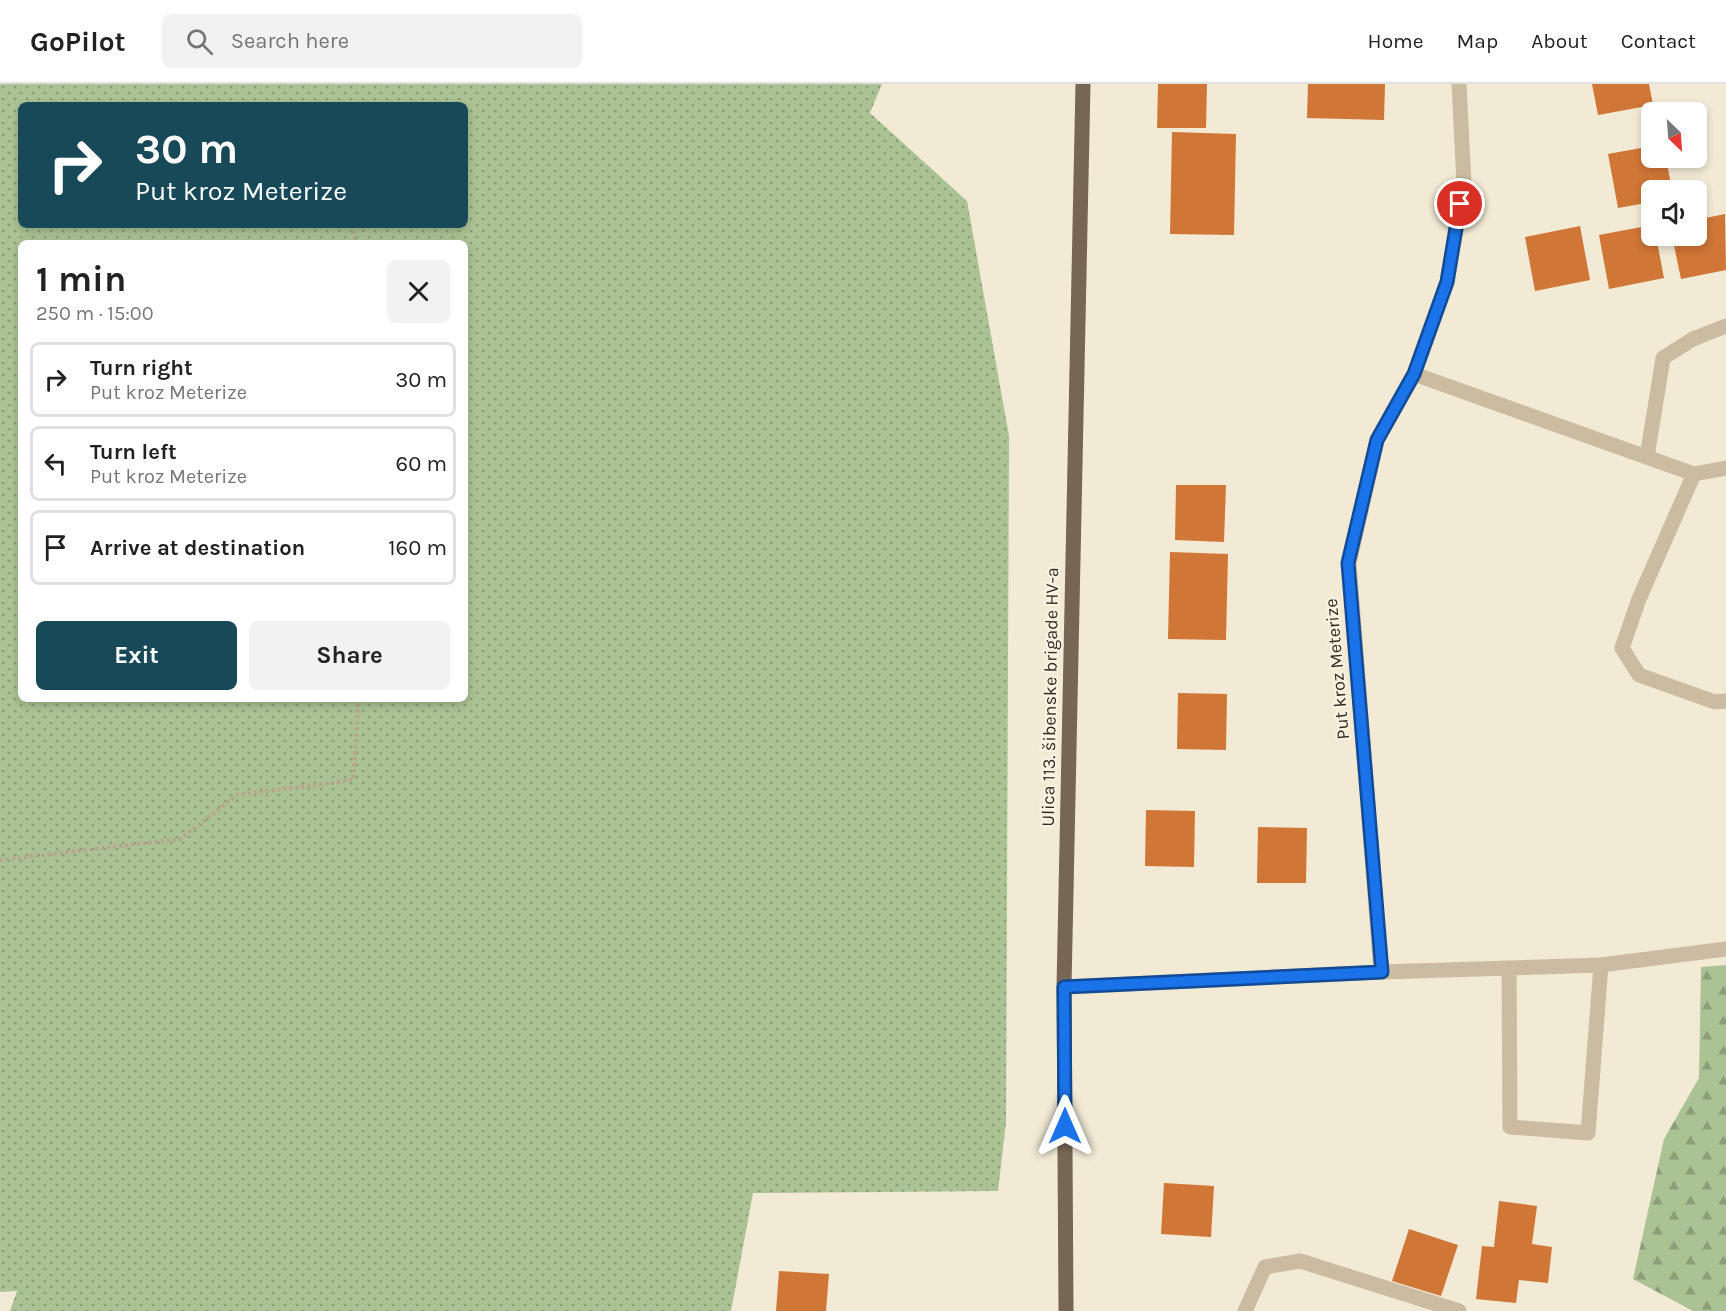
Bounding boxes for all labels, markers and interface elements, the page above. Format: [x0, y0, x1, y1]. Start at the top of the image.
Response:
search box [162, 14, 582, 68]
text: GoPilot [30, 25, 126, 58]
icon: search [183, 25, 216, 58]
text: Search here [231, 28, 349, 54]
text: Home [1368, 29, 1424, 53]
text: Map [1457, 29, 1498, 53]
text: About [1531, 29, 1588, 53]
text: Contact [1621, 29, 1696, 53]
north arrow [1641, 102, 1707, 168]
map controls [1641, 102, 1707, 246]
text: 30 m [135, 124, 238, 174]
icon: right [36, 126, 114, 204]
text: Put kroz Meterize [135, 175, 347, 207]
pin [1434, 178, 1485, 229]
button: sound [1641, 180, 1707, 246]
icon: arrive [1443, 187, 1476, 220]
text: 1 min [36, 258, 126, 300]
button: close [387, 260, 450, 323]
text: 250 m · 15:00 [36, 302, 154, 325]
text: Turn right [90, 355, 193, 381]
icon: right [39, 363, 72, 396]
text: 30 m [395, 367, 447, 393]
text: Put kroz Meterize [90, 381, 247, 404]
text: Turn left [90, 439, 177, 465]
icon: left [39, 447, 72, 480]
text: 60 m [396, 451, 447, 477]
text: Put kroz Meterize [90, 465, 247, 488]
icon: arrive [39, 531, 72, 564]
text: Arrive at destination [90, 535, 305, 561]
text: 160 m [388, 535, 447, 561]
street label: Ulica 113. šibenske brigade HV-a [1037, 567, 1063, 827]
street label: Put kroz Meterize [1320, 598, 1354, 740]
button: Exit [36, 621, 237, 690]
button: Share [249, 621, 450, 690]
position arrow [1033, 1094, 1097, 1158]

